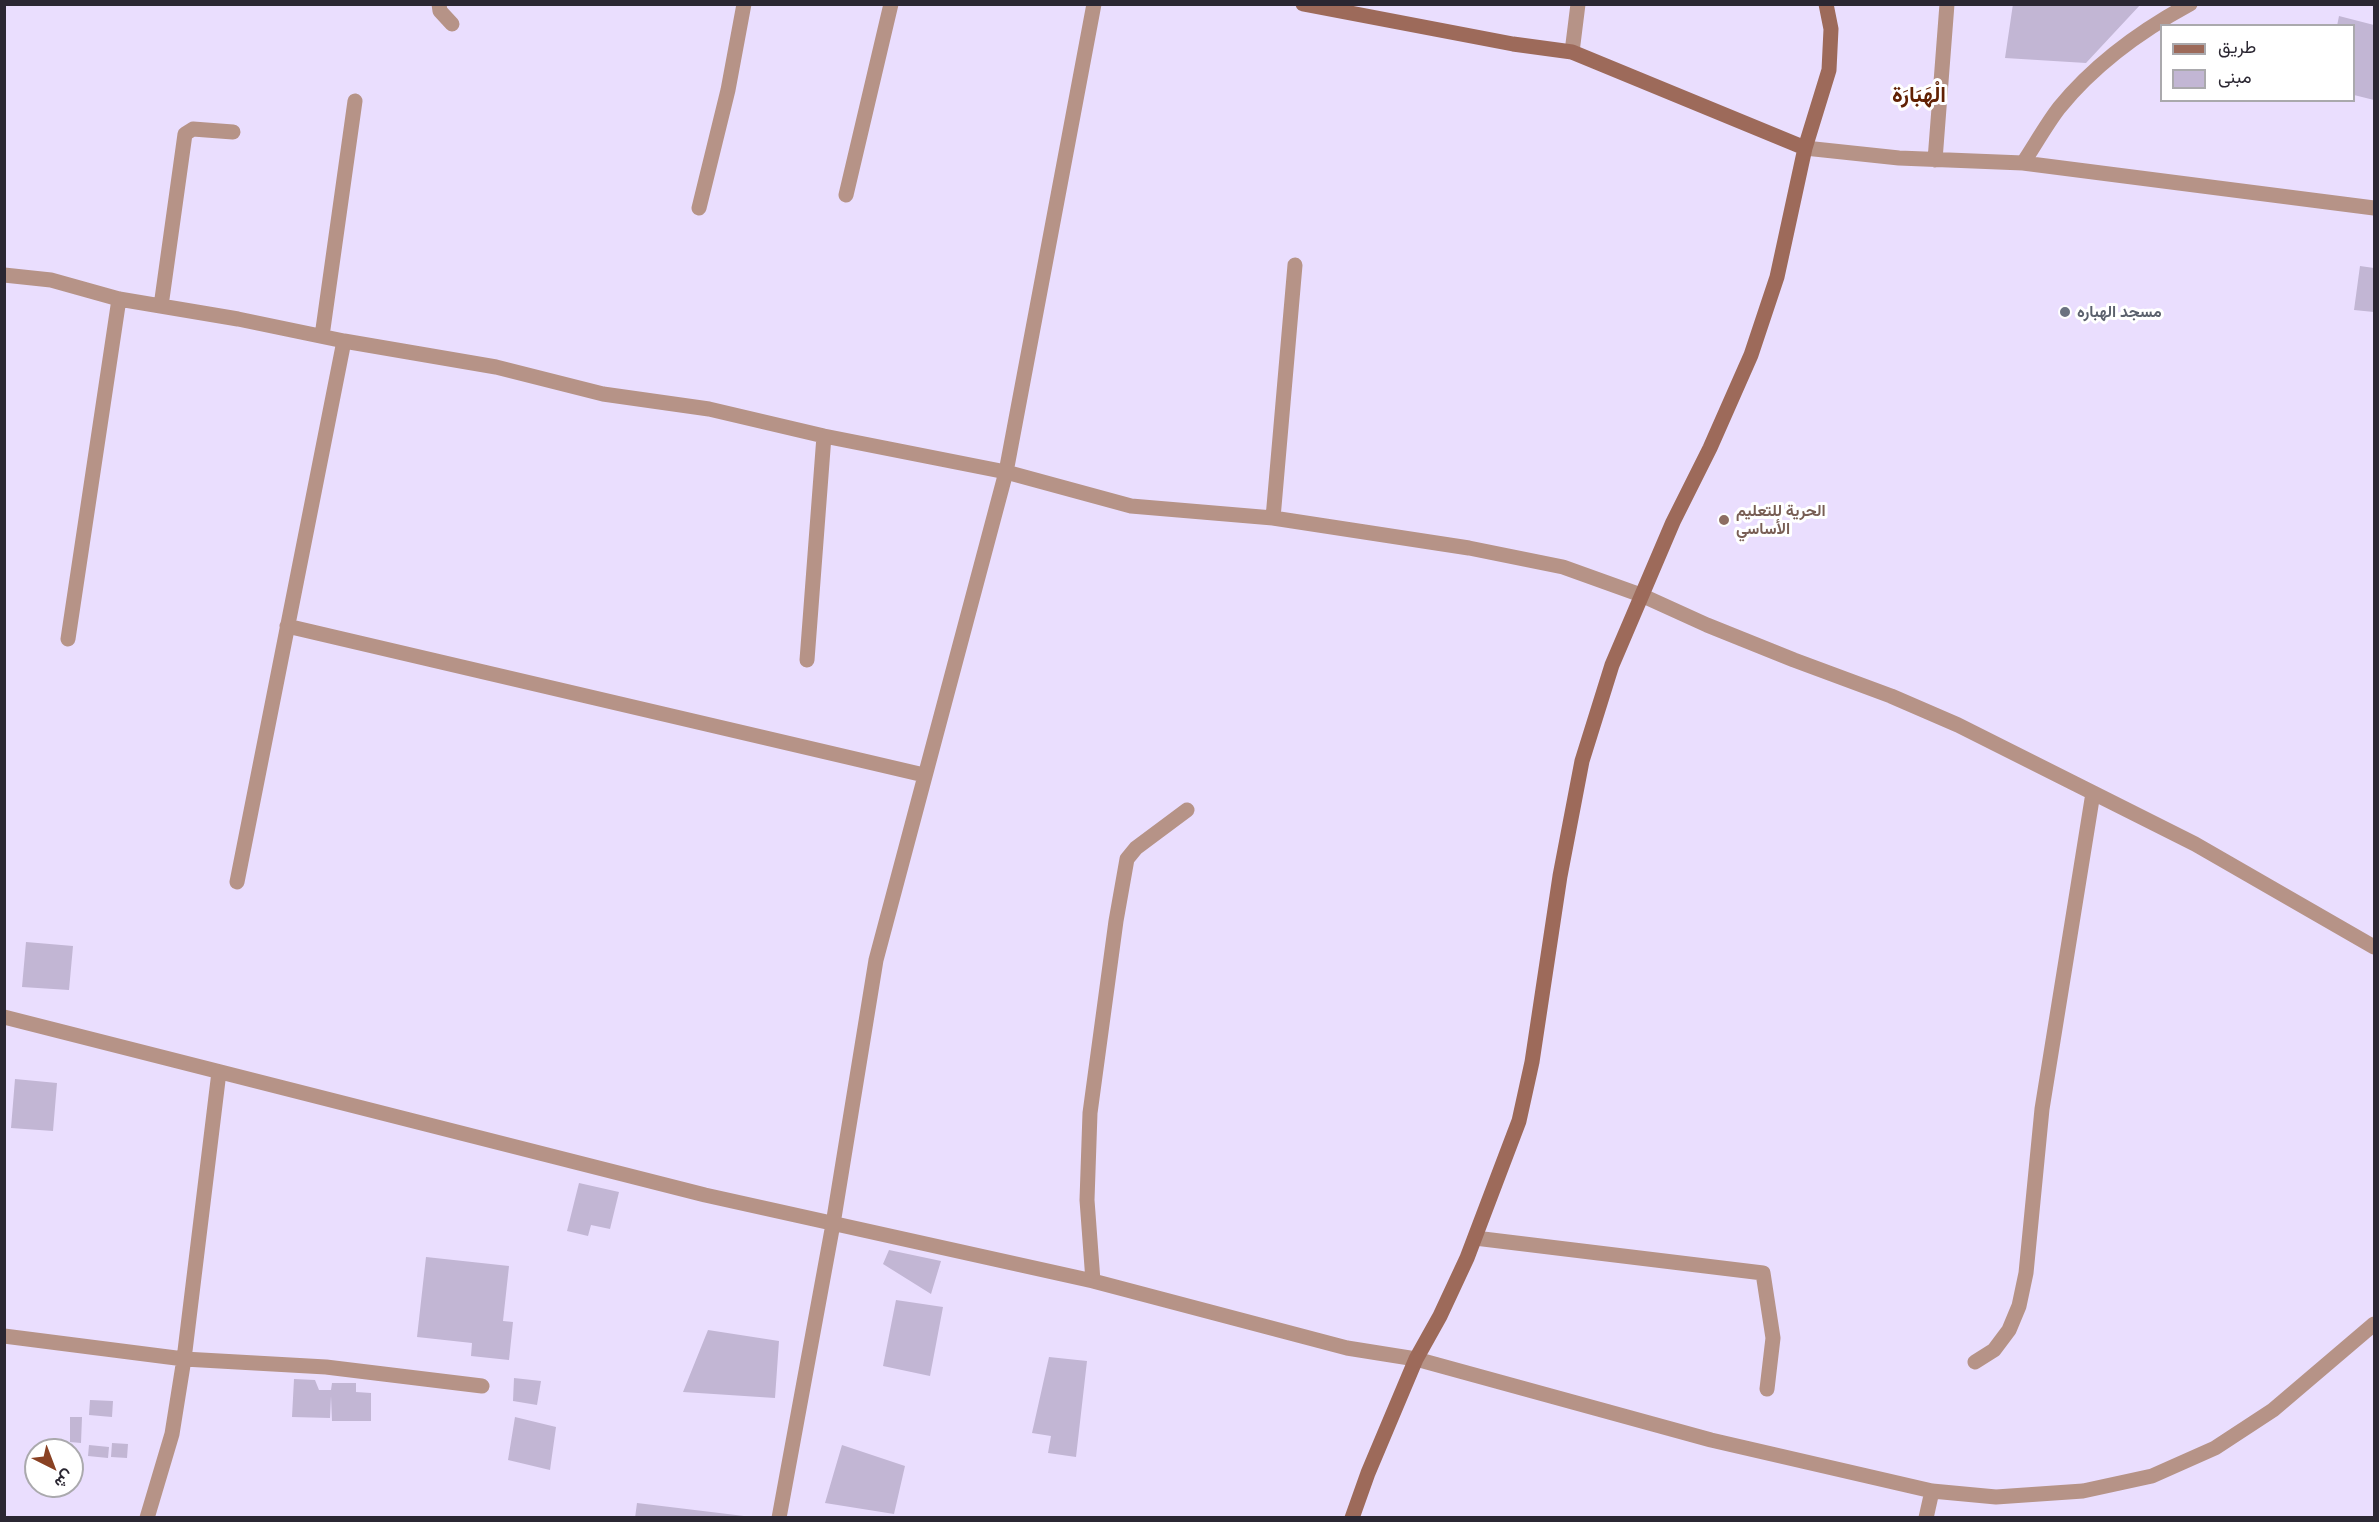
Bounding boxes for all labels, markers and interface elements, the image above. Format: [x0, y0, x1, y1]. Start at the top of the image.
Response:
legend [2160, 24, 2355, 102]
text: طريق [2218, 35, 2256, 58]
text: مبنى [2218, 65, 2252, 88]
district label: الْهَبَارَة [1892, 83, 1946, 109]
place label: مسجد الهباره [2077, 302, 2162, 322]
marker: مسجد الهباره [2058, 305, 2072, 319]
place label: الحرية للتعليم الأساسي [1736, 501, 1826, 539]
marker: الحرية للتعليم الأساسي [1717, 513, 1731, 527]
north arrow [24, 1438, 84, 1498]
text: ش [51, 1466, 79, 1494]

